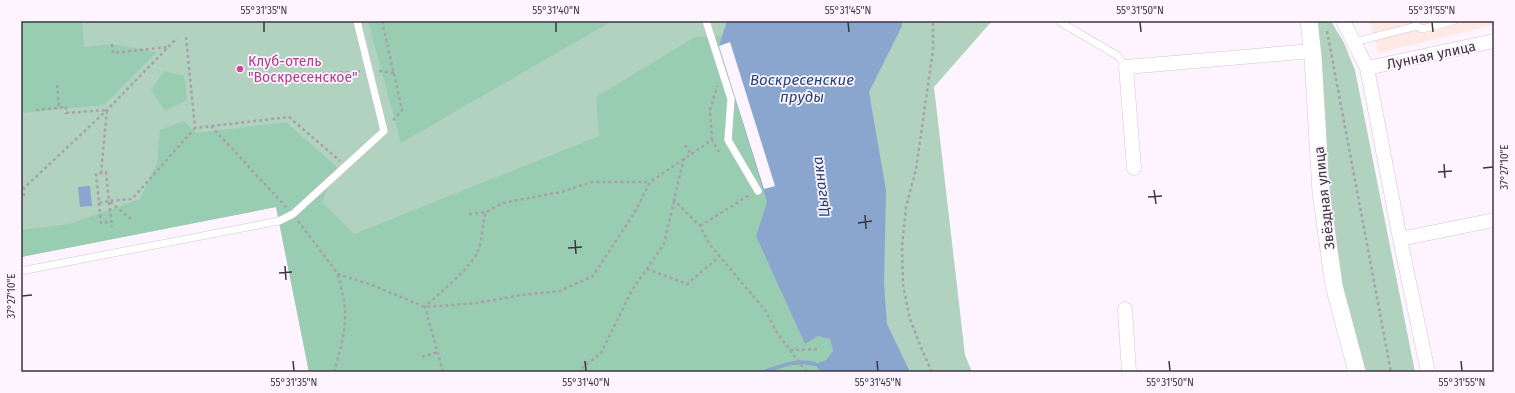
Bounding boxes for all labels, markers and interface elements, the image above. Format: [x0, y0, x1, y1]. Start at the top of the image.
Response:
text: 55°31'35"N [241, 5, 287, 17]
text: 55°31'40"N [532, 5, 580, 17]
text: 55°31'45"N [825, 5, 871, 17]
text: 55°31'50"N [1116, 5, 1164, 17]
text: 55°31'55"N [1409, 5, 1455, 17]
street label: Лунная улица [1385, 38, 1477, 73]
place label: Клуб-отель "Воскресенское" [248, 53, 358, 86]
marker: Клуб-отель "Воскресенское" [235, 64, 245, 74]
water label: Воскресенские пруды [750, 71, 854, 106]
text: 37°27'10"E [1499, 144, 1511, 190]
street label: Звёздная улица [1311, 146, 1338, 250]
water label: Цыганка [808, 156, 834, 218]
text: 37°27'10"E [6, 273, 18, 319]
text: 55°31'35"N [271, 377, 317, 389]
text: 55°31'40"N [562, 377, 610, 389]
text: 55°31'45"N [855, 377, 901, 389]
text: 55°31'50"N [1146, 377, 1194, 389]
text: 55°31'55"N [1439, 377, 1485, 389]

